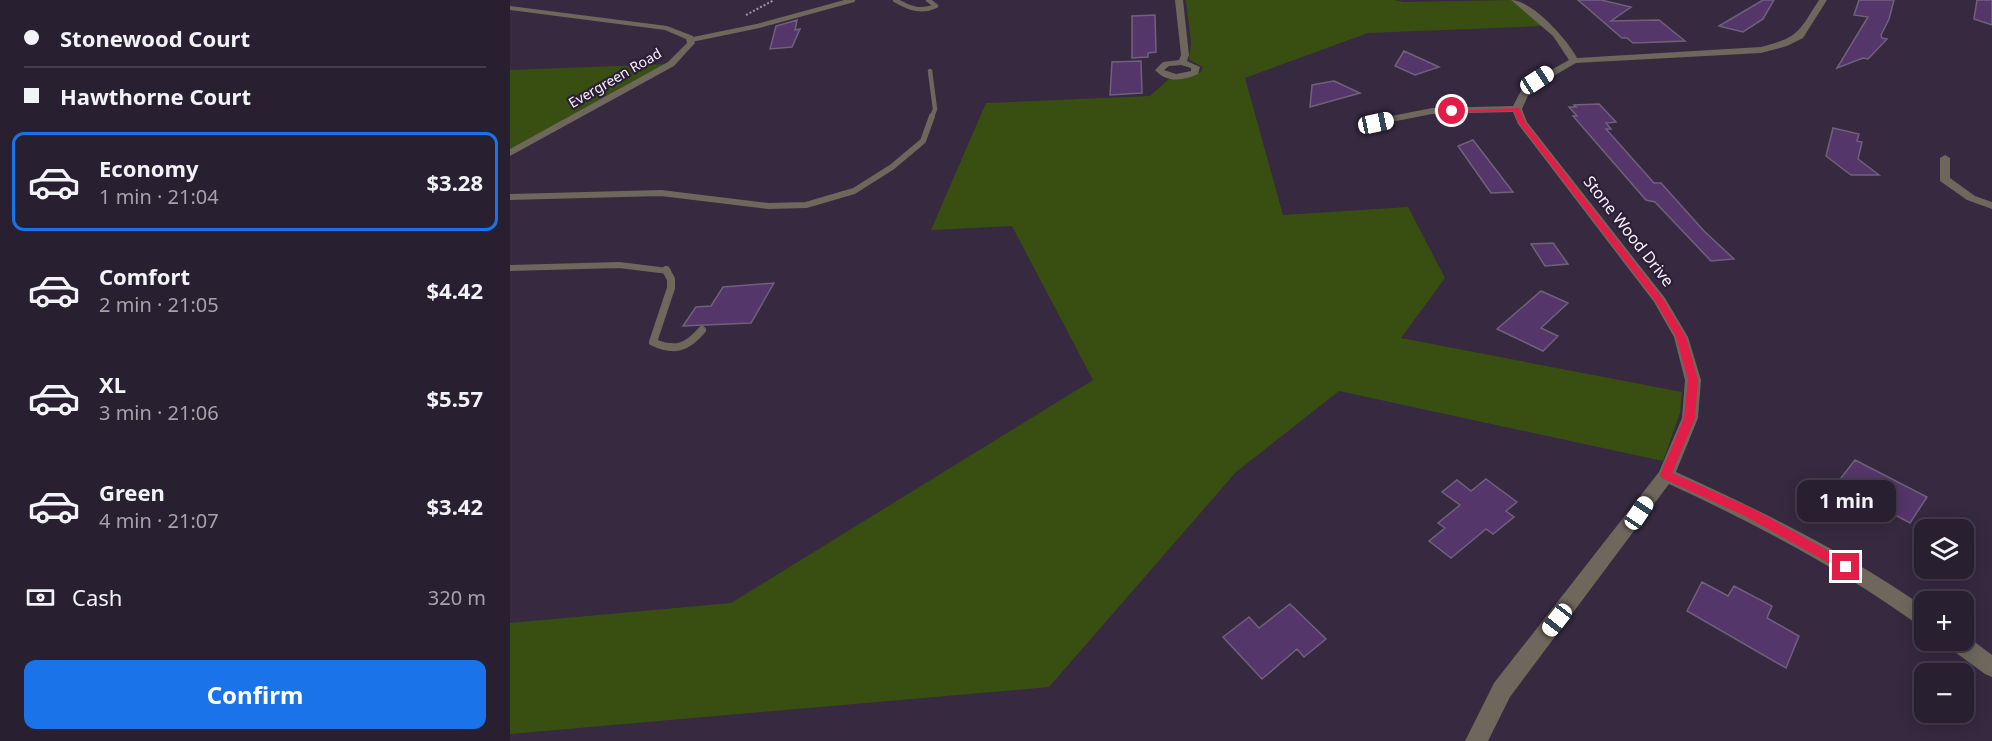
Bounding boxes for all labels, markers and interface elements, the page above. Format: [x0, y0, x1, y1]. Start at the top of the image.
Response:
text: Stonewood Court [60, 23, 250, 53]
street label: Evergreen Road [565, 43, 665, 112]
car [1517, 63, 1557, 97]
text: Hawthorne Court [60, 81, 251, 111]
route start [1438, 97, 1465, 124]
car [1357, 110, 1395, 136]
text: Economy [99, 153, 198, 183]
icon: car [27, 155, 81, 209]
text: $3.28 [426, 167, 483, 197]
street label: Stone Wood Drive [1579, 171, 1679, 291]
text: 1 min · 21:04 [99, 183, 219, 210]
text: Comfort [99, 261, 190, 291]
icon: car [27, 263, 81, 317]
text: $4.42 [426, 275, 483, 305]
text: 2 min · 21:05 [99, 291, 219, 318]
text: XL [99, 369, 126, 399]
icon: car [27, 371, 81, 425]
text: $5.57 [426, 383, 483, 413]
text: 3 min · 21:06 [99, 399, 219, 426]
text: Green [99, 477, 165, 507]
icon: car [27, 479, 81, 533]
callout: 1 min [1796, 480, 1896, 522]
text: 1 min [1819, 487, 1874, 514]
text: $3.42 [426, 491, 483, 521]
car [1621, 493, 1657, 533]
text: 4 min · 21:07 [99, 507, 219, 534]
map controls [1914, 519, 1974, 723]
button: layers [1914, 519, 1974, 579]
route end [1832, 553, 1859, 580]
icon: cash [24, 581, 57, 614]
text: Cash [72, 582, 122, 612]
text: 320 m [428, 584, 486, 611]
button: + [1914, 591, 1974, 651]
car [1539, 600, 1575, 640]
button: Confirm [24, 660, 486, 729]
button: − [1914, 663, 1974, 723]

